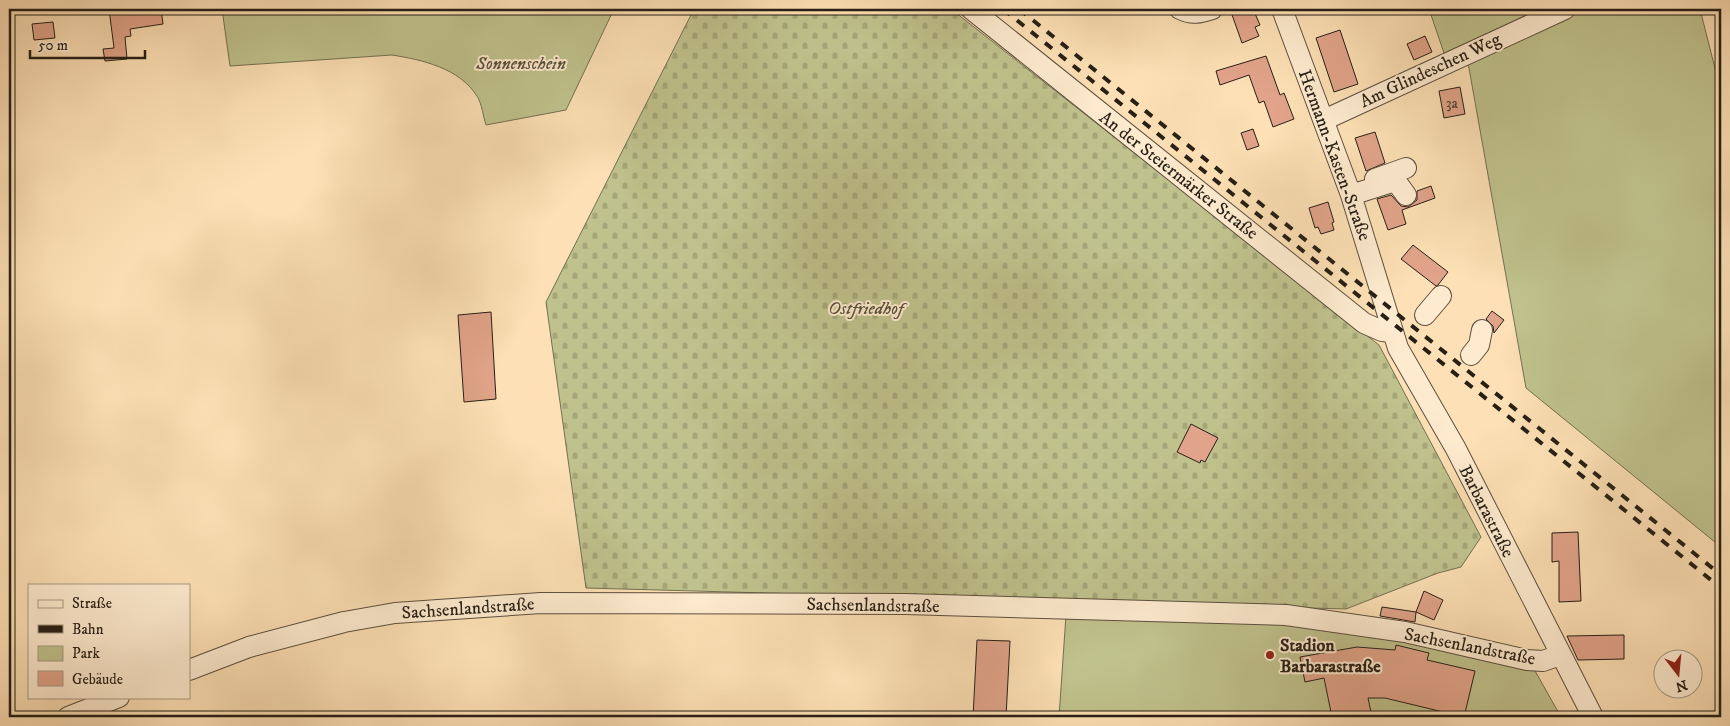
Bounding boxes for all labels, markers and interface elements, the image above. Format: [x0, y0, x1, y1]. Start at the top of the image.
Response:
scale bar [30, 28, 145, 60]
street label: Am Glindeschen Weg [1356, 29, 1505, 113]
text: 50 m [38, 36, 68, 55]
park label: Sonnenschein [475, 53, 566, 75]
street label: Hermann-Kasten-Straße [1293, 67, 1375, 244]
house number: 3a [1446, 94, 1459, 113]
street label: An der Steiermärker Straße [1095, 107, 1262, 245]
park label: Ostfriedhof [828, 298, 908, 320]
street label: Barbarastraße [1453, 462, 1519, 561]
legend [28, 584, 190, 698]
street label: Sachsenlandstraße [401, 593, 535, 625]
text: Straße [72, 594, 112, 613]
street label: Sachsenlandstraße [806, 594, 940, 618]
text: Bahn [72, 620, 104, 639]
street label: Sachsenlandstraße [1402, 623, 1537, 670]
place label: Stadion Barbarastraße [1280, 635, 1381, 678]
text: Park [72, 644, 101, 663]
north arrow [1652, 648, 1702, 698]
marker: Stadion Barbarastraße [1264, 649, 1276, 661]
text: Gebäude [72, 670, 123, 689]
text: N [1673, 675, 1689, 696]

